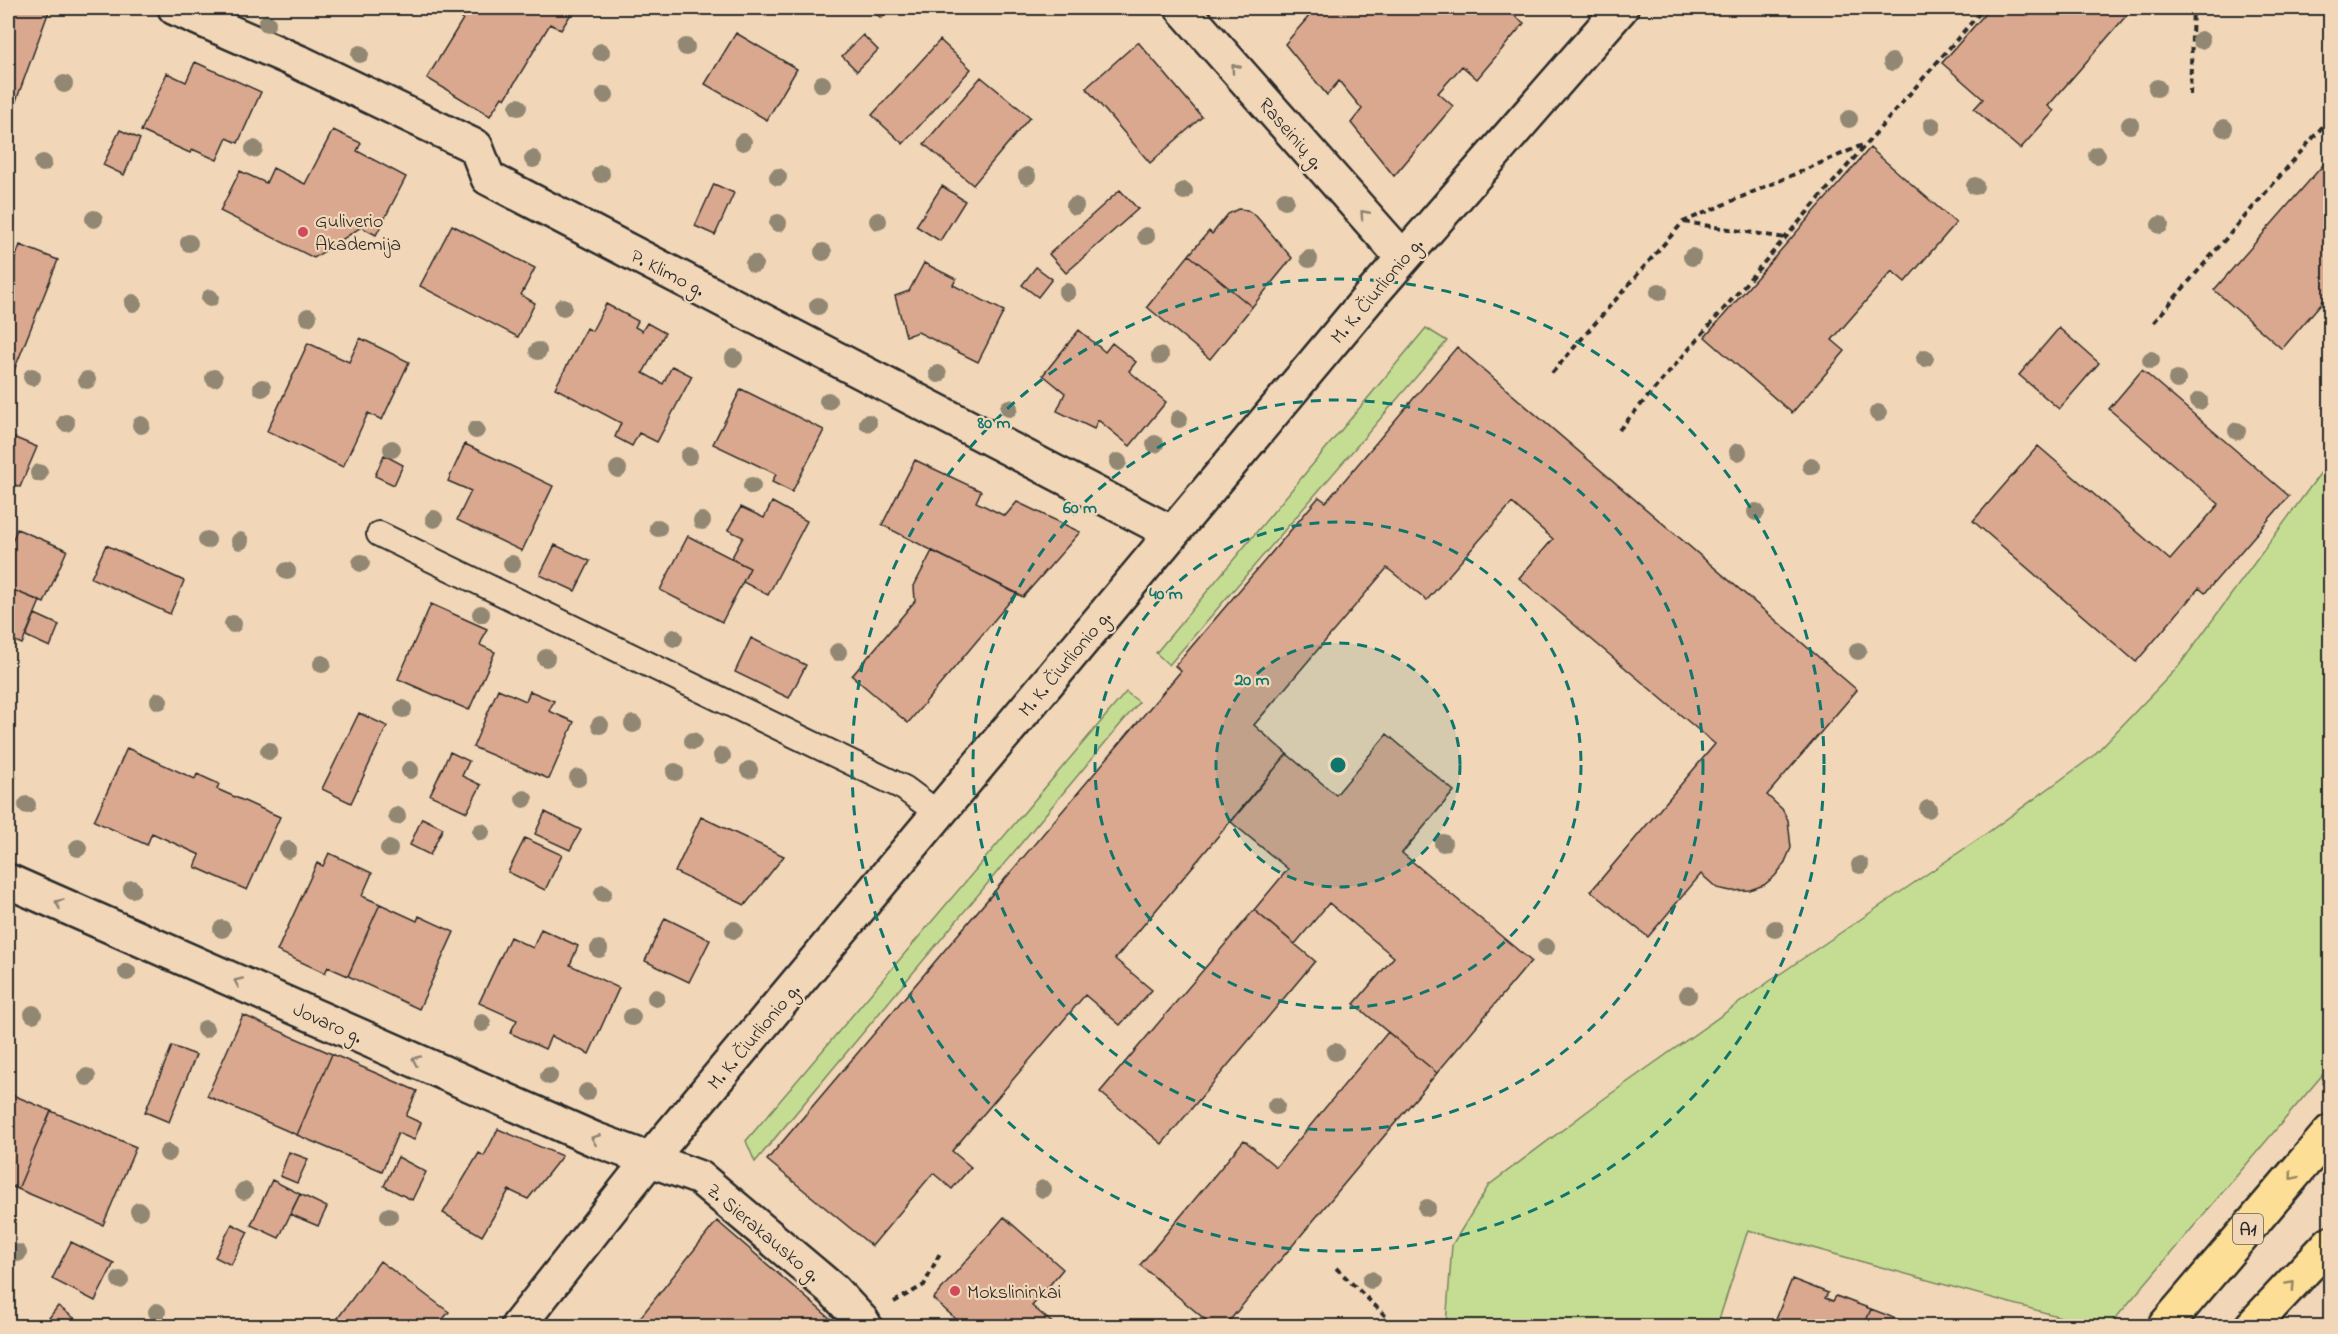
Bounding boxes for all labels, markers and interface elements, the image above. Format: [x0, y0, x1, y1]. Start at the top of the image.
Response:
one-way arrow [1231, 64, 1242, 75]
street label: Raseinių g. [1250, 92, 1330, 178]
place label: Guliverio Akademija [315, 208, 401, 260]
one-way arrow [1360, 210, 1371, 221]
marker: Guliverio Akademija [296, 225, 310, 239]
street label: M. K. Čiurlionio g. [1325, 232, 1432, 352]
street label: P. Klimo g. [624, 243, 709, 306]
text: 80 m [977, 411, 1011, 437]
text: 60 m [1063, 496, 1097, 522]
text: 40 m [1149, 582, 1183, 608]
street label: M. K. Čiurlionio g. [1013, 605, 1120, 725]
text: 20 m [1233, 668, 1270, 694]
centre of rings [1328, 755, 1348, 775]
one-way arrow [55, 899, 66, 911]
one-way arrow [233, 977, 244, 989]
street label: M. K. Čiurlionio g. [702, 978, 809, 1098]
street label: Jovaro g. [287, 996, 366, 1053]
one-way arrow [412, 1056, 423, 1068]
one-way arrow [590, 1134, 601, 1146]
one-way arrow [2289, 1169, 2300, 1180]
street label: Z. Sierakausko g. [698, 1177, 826, 1291]
road number: A1 [2233, 1214, 2263, 1244]
place label: Mokslininkai [967, 1279, 1061, 1308]
one-way arrow [2284, 1281, 2295, 1292]
marker: Mokslininkai [948, 1284, 962, 1298]

